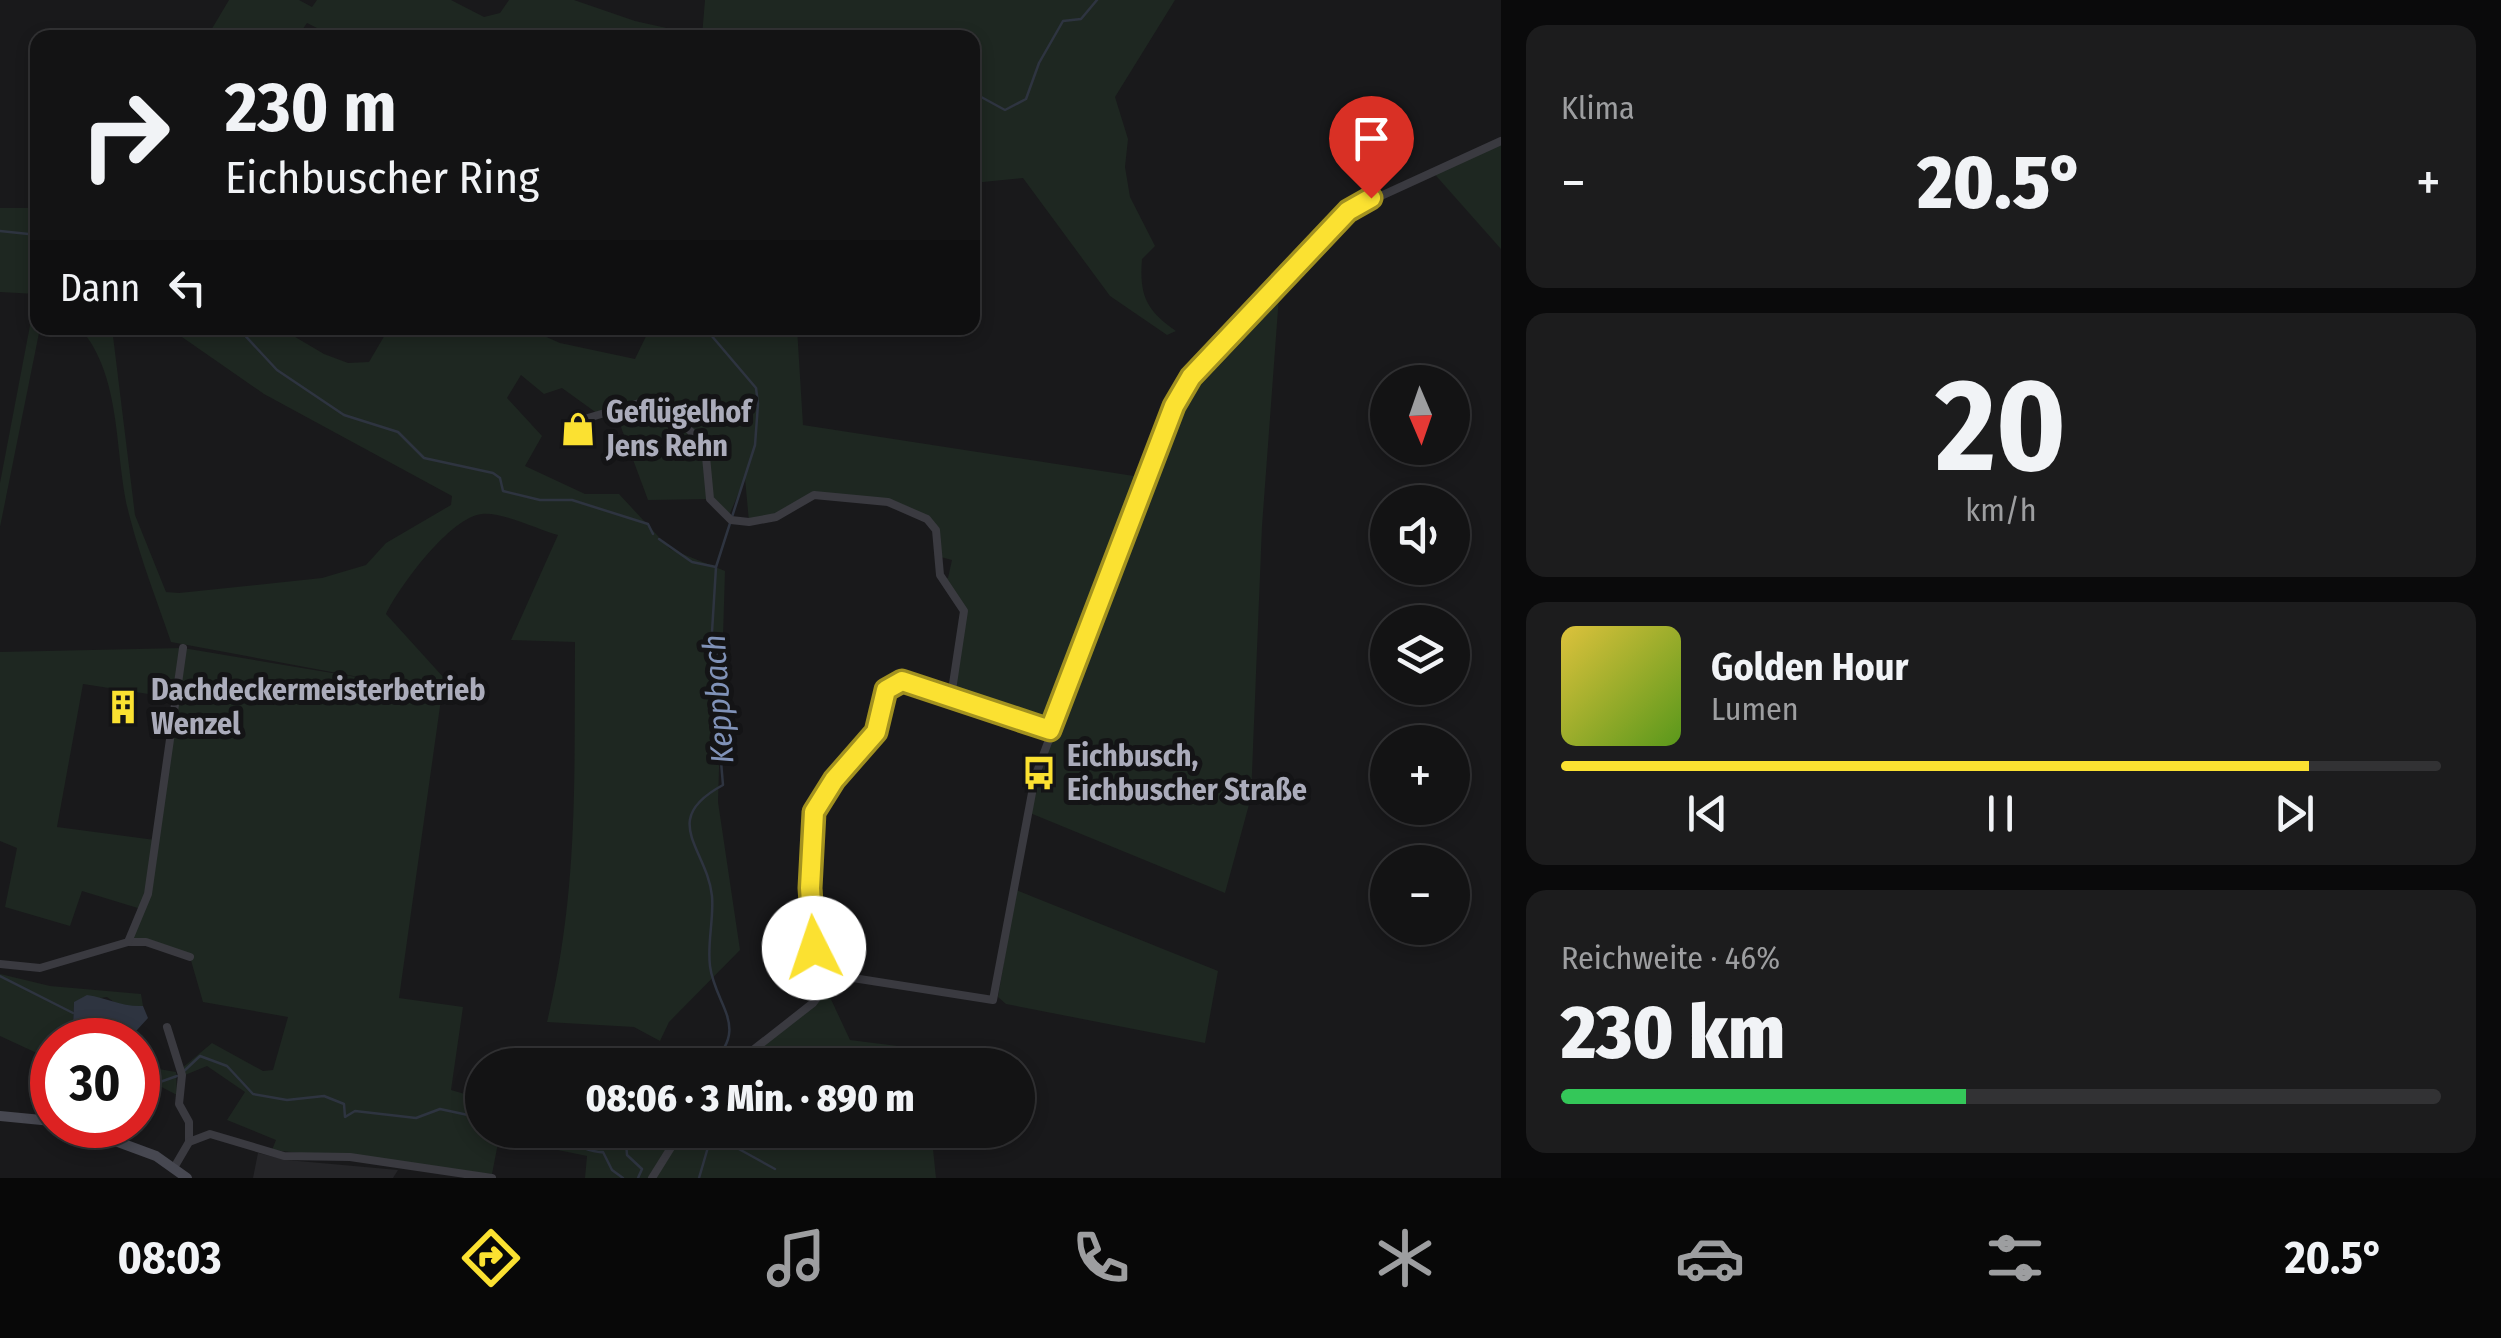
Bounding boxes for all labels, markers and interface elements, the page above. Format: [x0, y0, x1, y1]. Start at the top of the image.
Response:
text: 230 m [225, 66, 397, 150]
icon: right [60, 70, 190, 200]
text: Klima [1561, 89, 1635, 127]
pin [1329, 96, 1414, 199]
icon: arrive [1344, 111, 1399, 166]
text: 20.5° [1918, 138, 2084, 228]
text: − [1561, 150, 1586, 216]
text: + [2416, 150, 2441, 216]
text: Eichbuscher Ring [225, 151, 539, 205]
icon: left [160, 260, 215, 315]
text: Dann [60, 265, 140, 311]
text: 20 [1935, 348, 2067, 504]
north arrow [1370, 365, 1470, 465]
map controls [1370, 365, 1470, 945]
place label: Geflügelhof Jens Rehn [605, 394, 753, 464]
shop icon: Geflügelhof Jens Rehn [559, 410, 597, 448]
button: sound [1370, 485, 1470, 585]
text: km/h [1965, 491, 2037, 529]
button: layers [1370, 605, 1470, 705]
water label: Keppbach [695, 633, 741, 765]
text: Golden Hour [1711, 644, 1909, 690]
place label: Dachdeckermeisterbetrieb Wenzel [151, 672, 486, 742]
building icon: Dachdeckermeisterbetrieb Wenzel [104, 688, 142, 726]
text: Lumen [1711, 690, 1799, 728]
button: + [1370, 725, 1470, 825]
place label: Eichbusch, Eichbuscher Straße [1067, 738, 1307, 808]
bus stop icon: Eichbusch, Eichbuscher Straße [1020, 754, 1058, 792]
icon: previous [1680, 786, 1735, 841]
icon: pause [1973, 786, 2028, 841]
icon: next [2267, 786, 2322, 841]
button: − [1370, 845, 1470, 945]
position arrow [762, 896, 866, 1000]
text: Reichweite · 46% [1561, 939, 1780, 977]
text: 230 km [1561, 988, 1785, 1078]
speed limit sign: 30 [30, 1018, 160, 1148]
text: 08:06 · 3 Min. · 890 m [586, 1075, 914, 1121]
icon: directions [456, 1223, 526, 1293]
icon: music [761, 1223, 831, 1293]
icon: phone [1066, 1223, 1136, 1293]
icon: climate [1370, 1223, 1440, 1293]
icon: car [1675, 1223, 1745, 1293]
icon: filters [1980, 1223, 2050, 1293]
text: 08:03 [117, 1231, 221, 1285]
text: 20.5° [2285, 1231, 2384, 1285]

